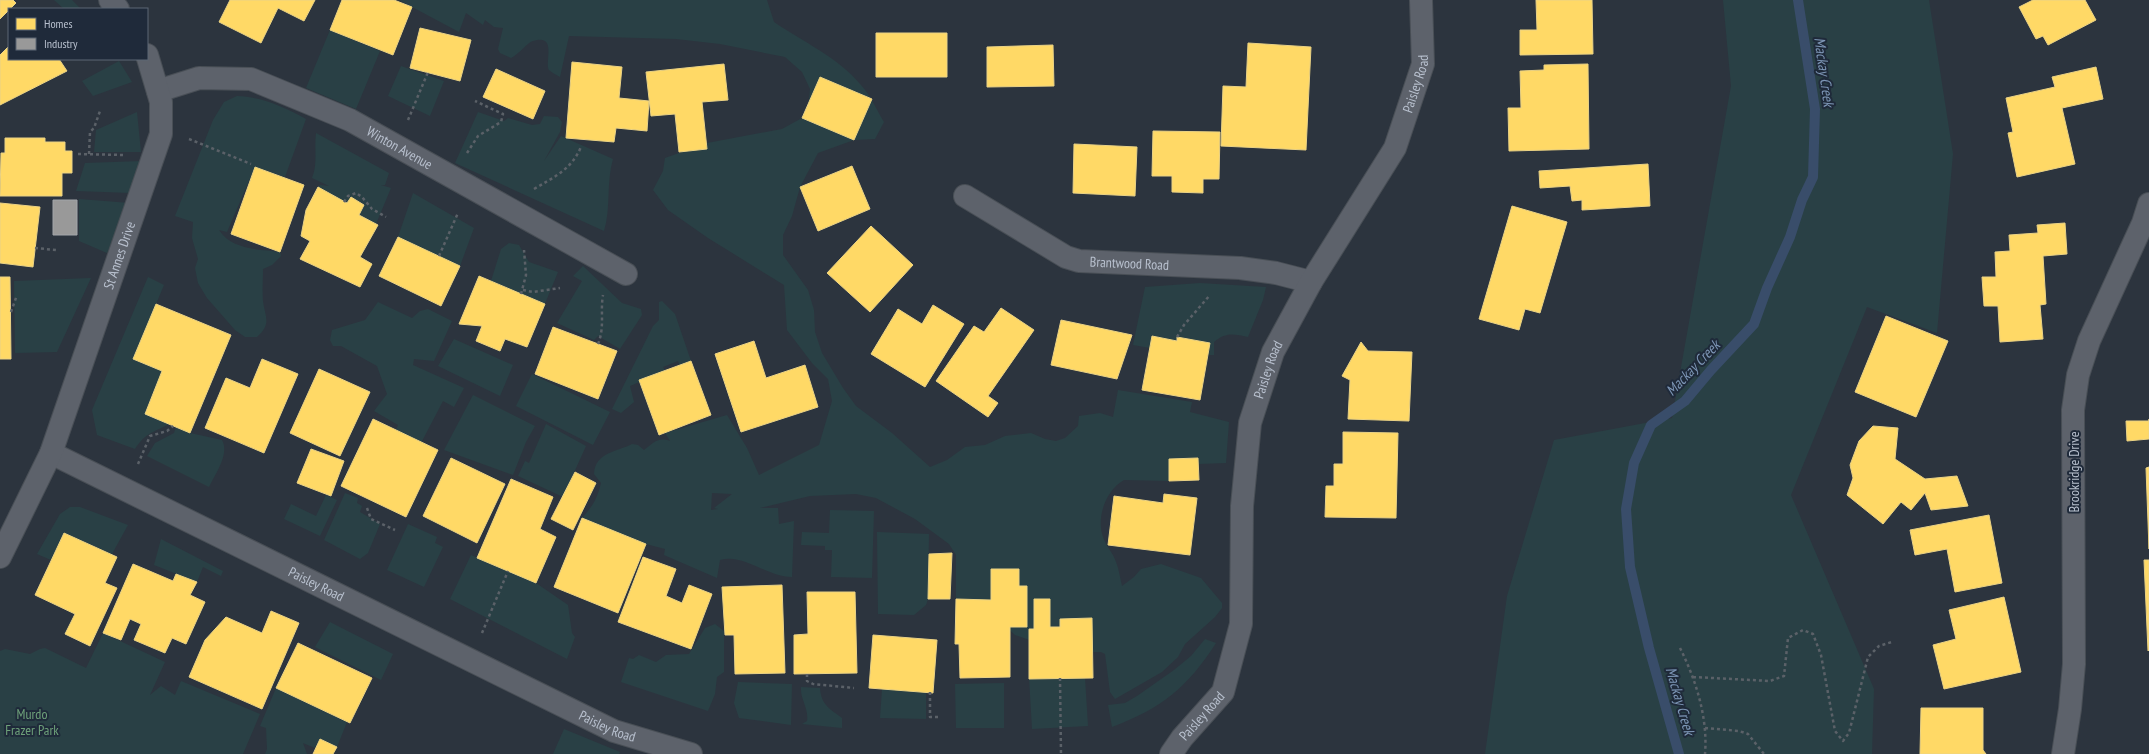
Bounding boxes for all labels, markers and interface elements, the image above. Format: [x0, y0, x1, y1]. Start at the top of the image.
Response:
legend [8, 8, 148, 60]
text: Homes [44, 16, 72, 31]
text: Industry [44, 36, 78, 51]
water label: Mackay Creek [1810, 36, 1839, 110]
street label: Paisley Road [1398, 55, 1432, 115]
street label: Winton Avenue [364, 122, 436, 173]
street label: St Annes Drive [99, 219, 139, 291]
street label: Brantwood Road [1089, 252, 1169, 274]
water label: Mackay Creek [1661, 334, 1725, 399]
street label: Paisley Road [1250, 338, 1286, 401]
street label: Brookridge Drive [2065, 431, 2083, 513]
street label: Paisley Road [286, 563, 347, 605]
water label: Mackay Creek [1662, 665, 1700, 739]
street label: Paisley Road [1175, 688, 1228, 744]
park label: Murdo Frazer Park [5, 705, 59, 739]
street label: Paisley Road [576, 706, 638, 746]

